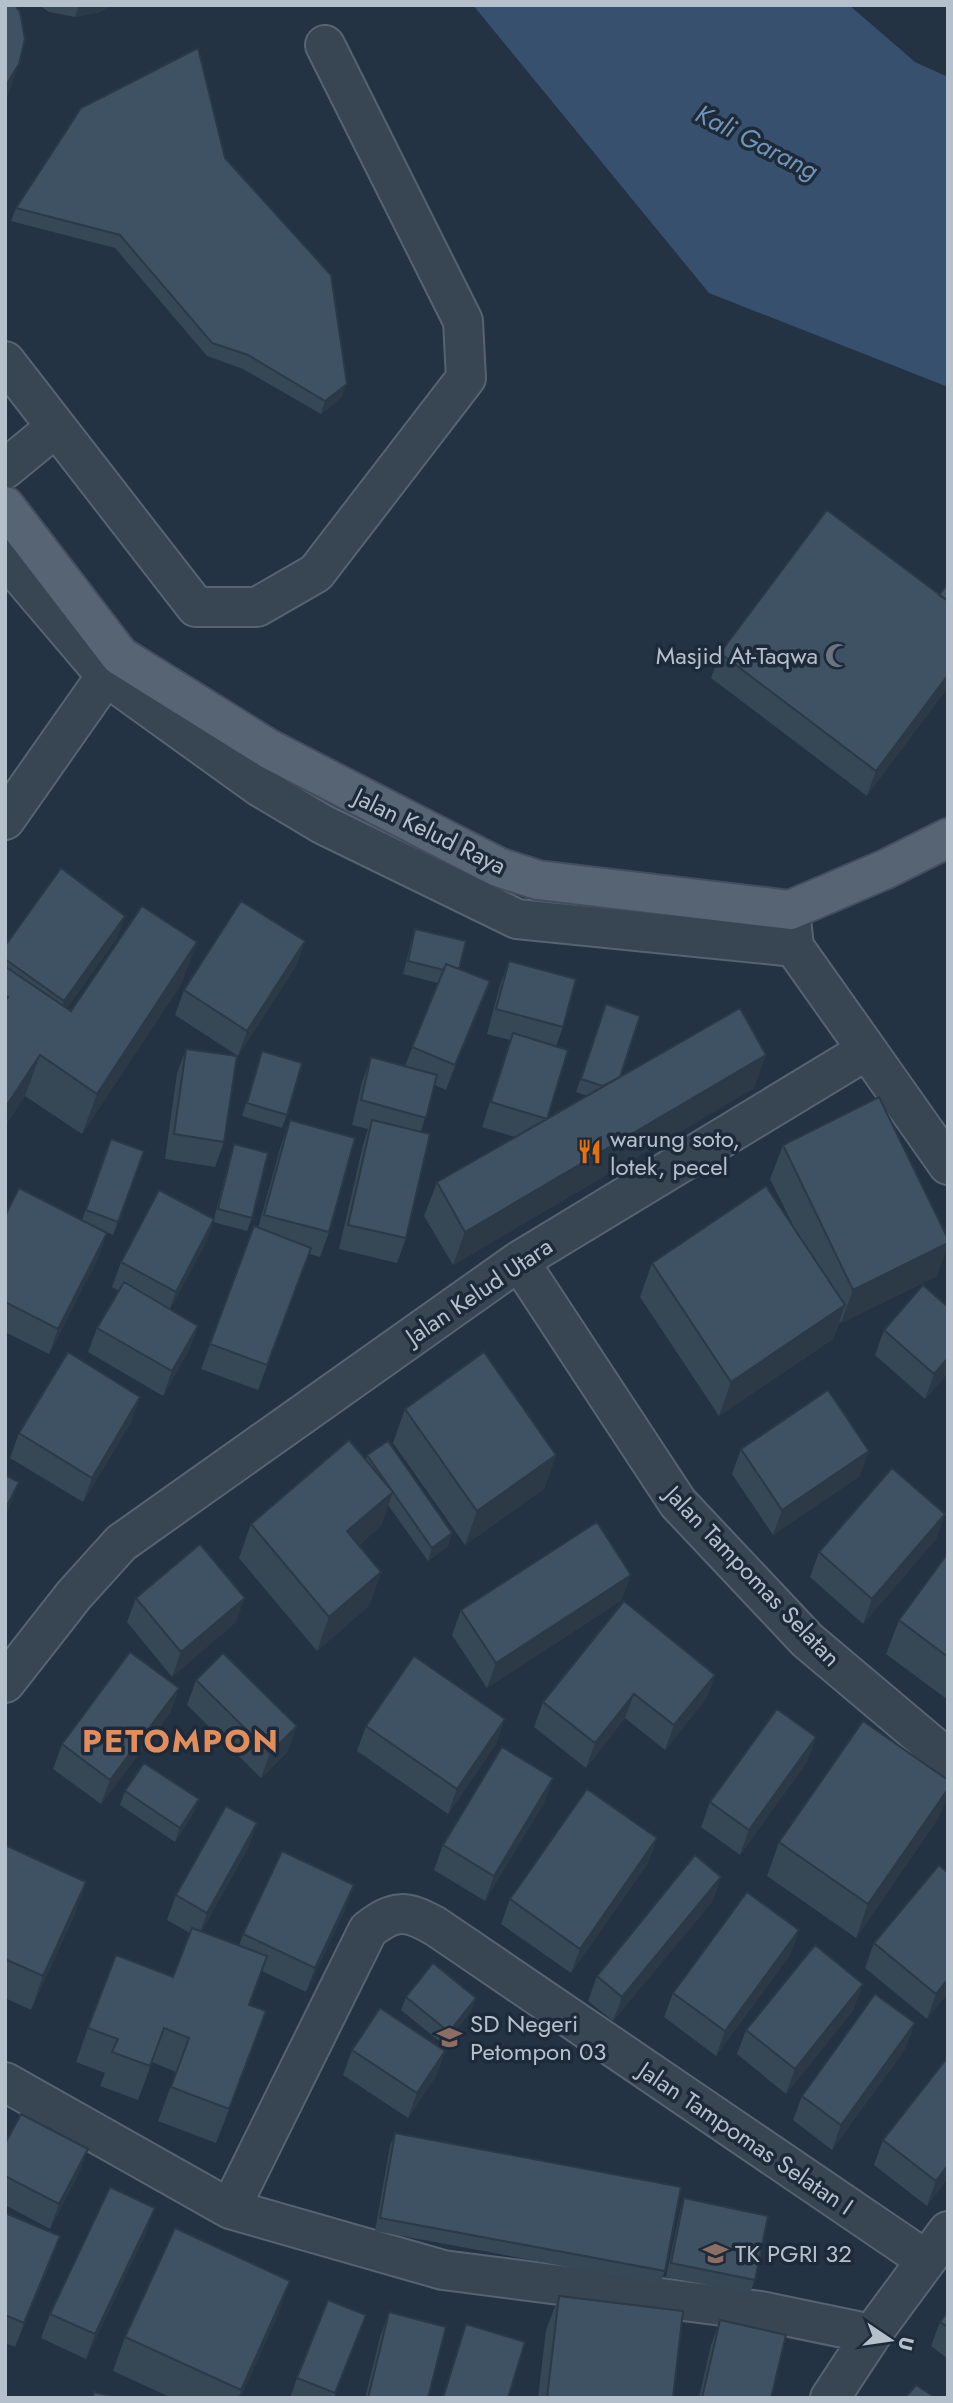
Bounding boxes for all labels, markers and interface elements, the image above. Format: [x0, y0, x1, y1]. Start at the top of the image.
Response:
water label: Kali Garang [689, 95, 825, 189]
place label: Masjid At-Taqwa [656, 638, 818, 673]
mosque icon: Masjid At-Taqwa [824, 641, 852, 669]
street label: Jalan Kelud Raya [345, 778, 512, 883]
place label: warung soto, lotek, pecel [610, 1121, 740, 1184]
restaurant icon: warung soto, lotek, pecel [576, 1138, 604, 1166]
street label: Jalan Kelud Utara [396, 1229, 559, 1355]
street label: Jalan Tampomas Selatan [655, 1476, 849, 1674]
district label: PETOMPON [82, 1718, 280, 1764]
place label: SD Negeri Petompon 03 [470, 2006, 606, 2069]
school or university icon: SD Negeri Petompon 03 [436, 2023, 464, 2051]
street label: Jalan Tampomas Selatan I [629, 2051, 861, 2223]
place label: TK PGRI 32 [735, 2236, 852, 2271]
school or university icon: TK PGRI 32 [701, 2239, 729, 2267]
north arrow [855, 2305, 925, 2375]
text: U [891, 2334, 921, 2353]

